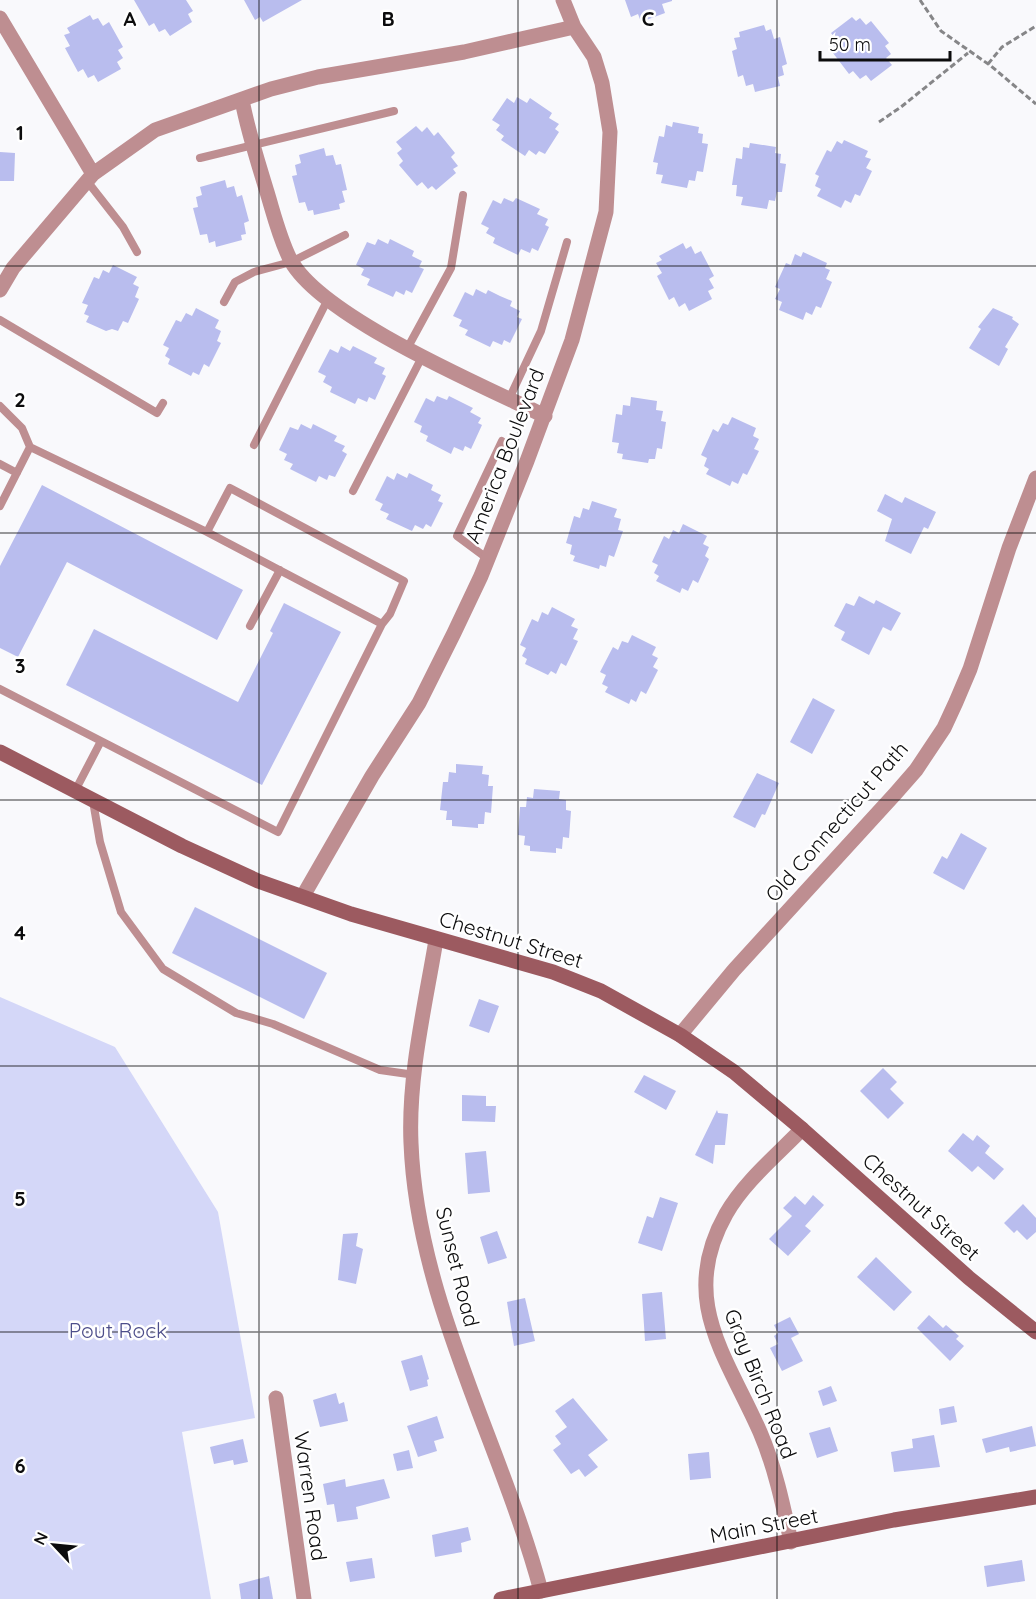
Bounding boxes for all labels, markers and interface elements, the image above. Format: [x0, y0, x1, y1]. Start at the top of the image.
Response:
text: A [124, 6, 137, 31]
text: B [381, 6, 395, 31]
text: C [642, 6, 655, 31]
scale bar [820, 24, 950, 62]
text: 50 m [829, 33, 871, 56]
text: 1 [16, 120, 24, 145]
street label: America Boulevard [459, 364, 549, 547]
text: 2 [14, 387, 26, 412]
text: 3 [15, 653, 25, 678]
street label: Old Connecticut Path [759, 736, 913, 907]
street label: Chestnut Street [436, 905, 586, 973]
text: 4 [14, 920, 26, 945]
street label: Chestnut Street [858, 1147, 986, 1266]
text: 5 [14, 1186, 26, 1211]
street label: Sunset Road [431, 1204, 485, 1329]
street label: Gray Birch Road [719, 1305, 803, 1462]
park label: Pout Rock [69, 1317, 167, 1343]
street label: Warren Road [289, 1429, 333, 1562]
text: 6 [14, 1453, 26, 1478]
street label: Main Street [707, 1502, 820, 1548]
north arrow [24, 1515, 84, 1575]
text: N [29, 1529, 52, 1548]

